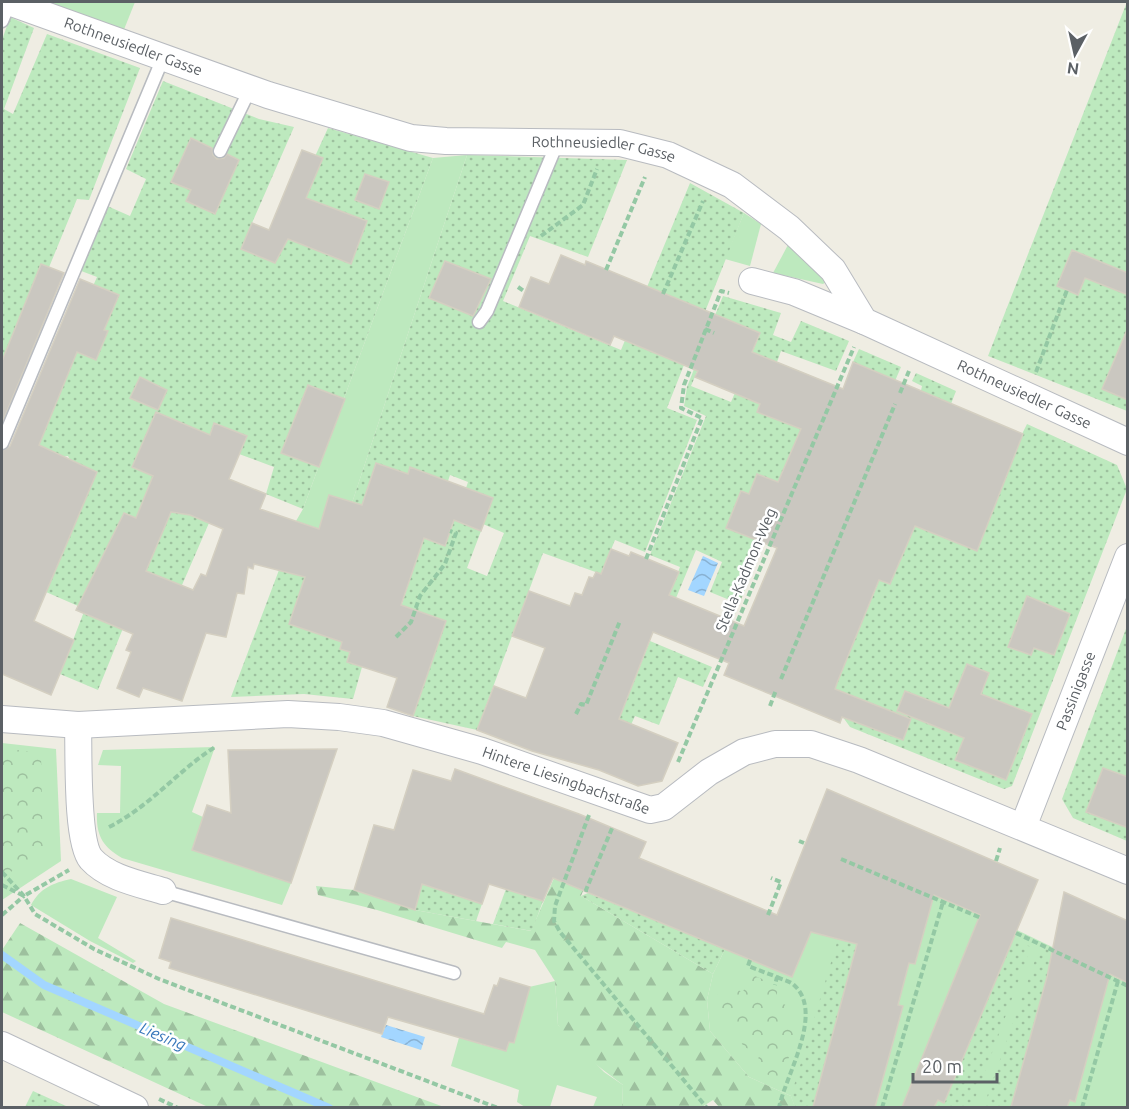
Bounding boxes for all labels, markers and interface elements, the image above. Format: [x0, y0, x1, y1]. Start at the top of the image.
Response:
street label: Rothneusiedler Gasse [62, 14, 205, 79]
north arrow [1045, 24, 1105, 84]
text: N [1066, 59, 1080, 79]
street label: Rothneusiedler Gasse [531, 133, 679, 165]
street label: Rothneusiedler Gasse [955, 356, 1094, 432]
street label: Stella-Kadmon-Weg [712, 505, 779, 634]
street label: Passinigasse [1052, 649, 1098, 733]
street label: Hintere Liesingbachstraße [480, 743, 652, 817]
water label: Liesing [137, 1018, 189, 1054]
scale bar [913, 1046, 997, 1084]
text: 20 m [922, 1056, 962, 1076]

